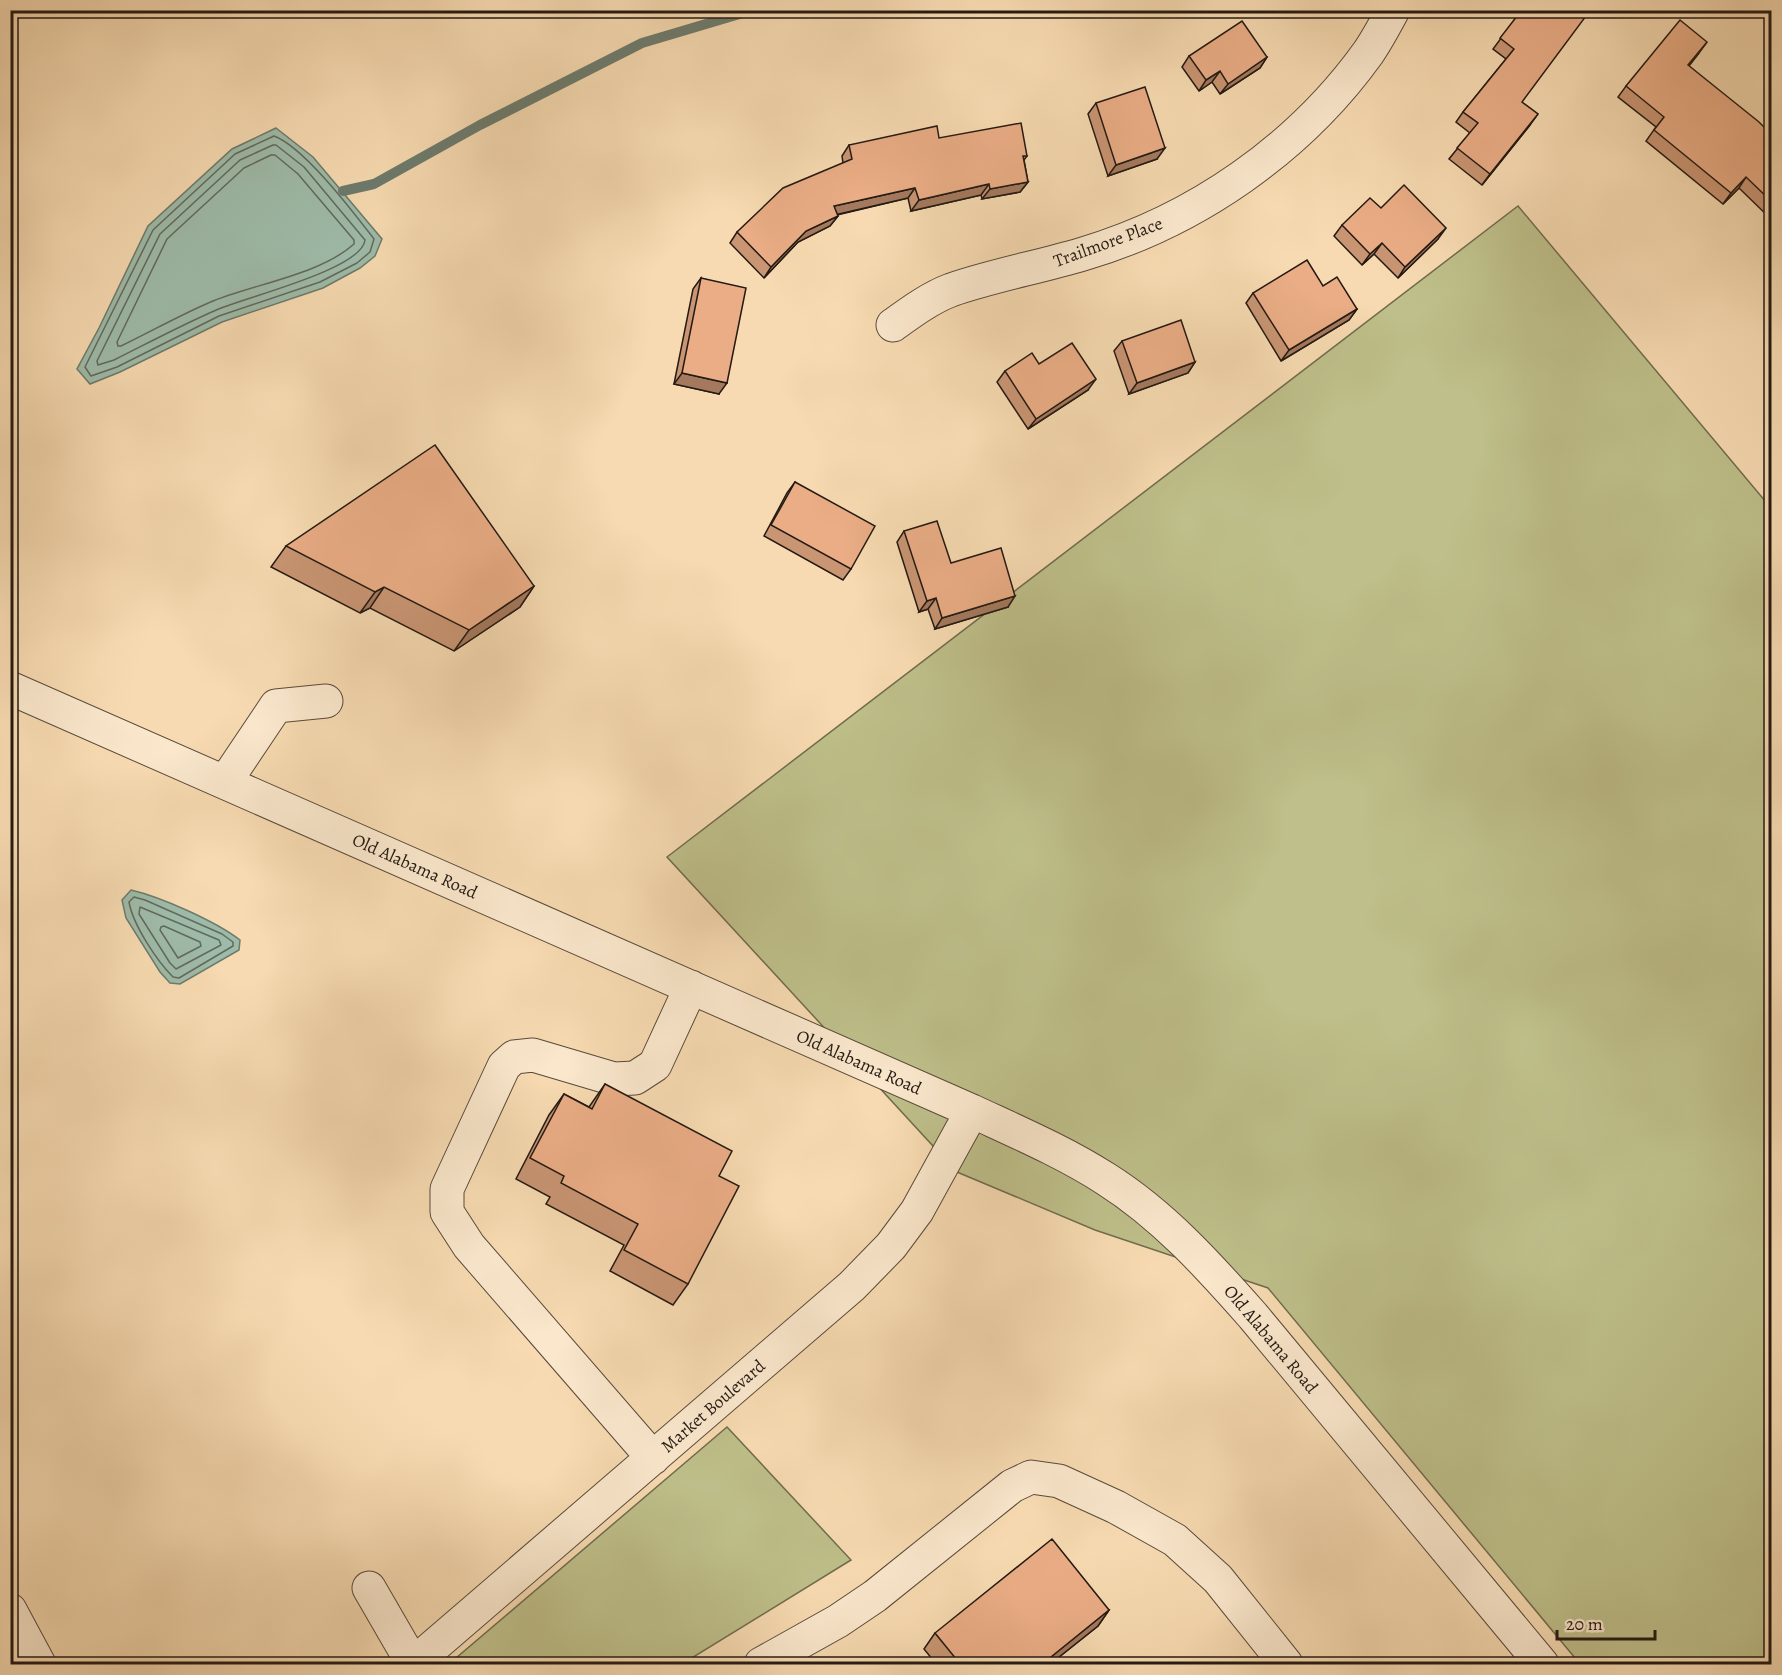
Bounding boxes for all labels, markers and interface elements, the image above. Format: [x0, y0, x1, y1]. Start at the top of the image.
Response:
street label: Trailmore Place [1050, 211, 1166, 273]
street label: Old Alabama Road [348, 828, 482, 905]
street label: Old Alabama Road [792, 1024, 926, 1101]
street label: Old Alabama Road [1218, 1280, 1324, 1399]
street label: Market Boulevard [656, 1354, 770, 1458]
scale bar [1557, 1603, 1654, 1641]
text: 20 m [1566, 1612, 1603, 1636]

